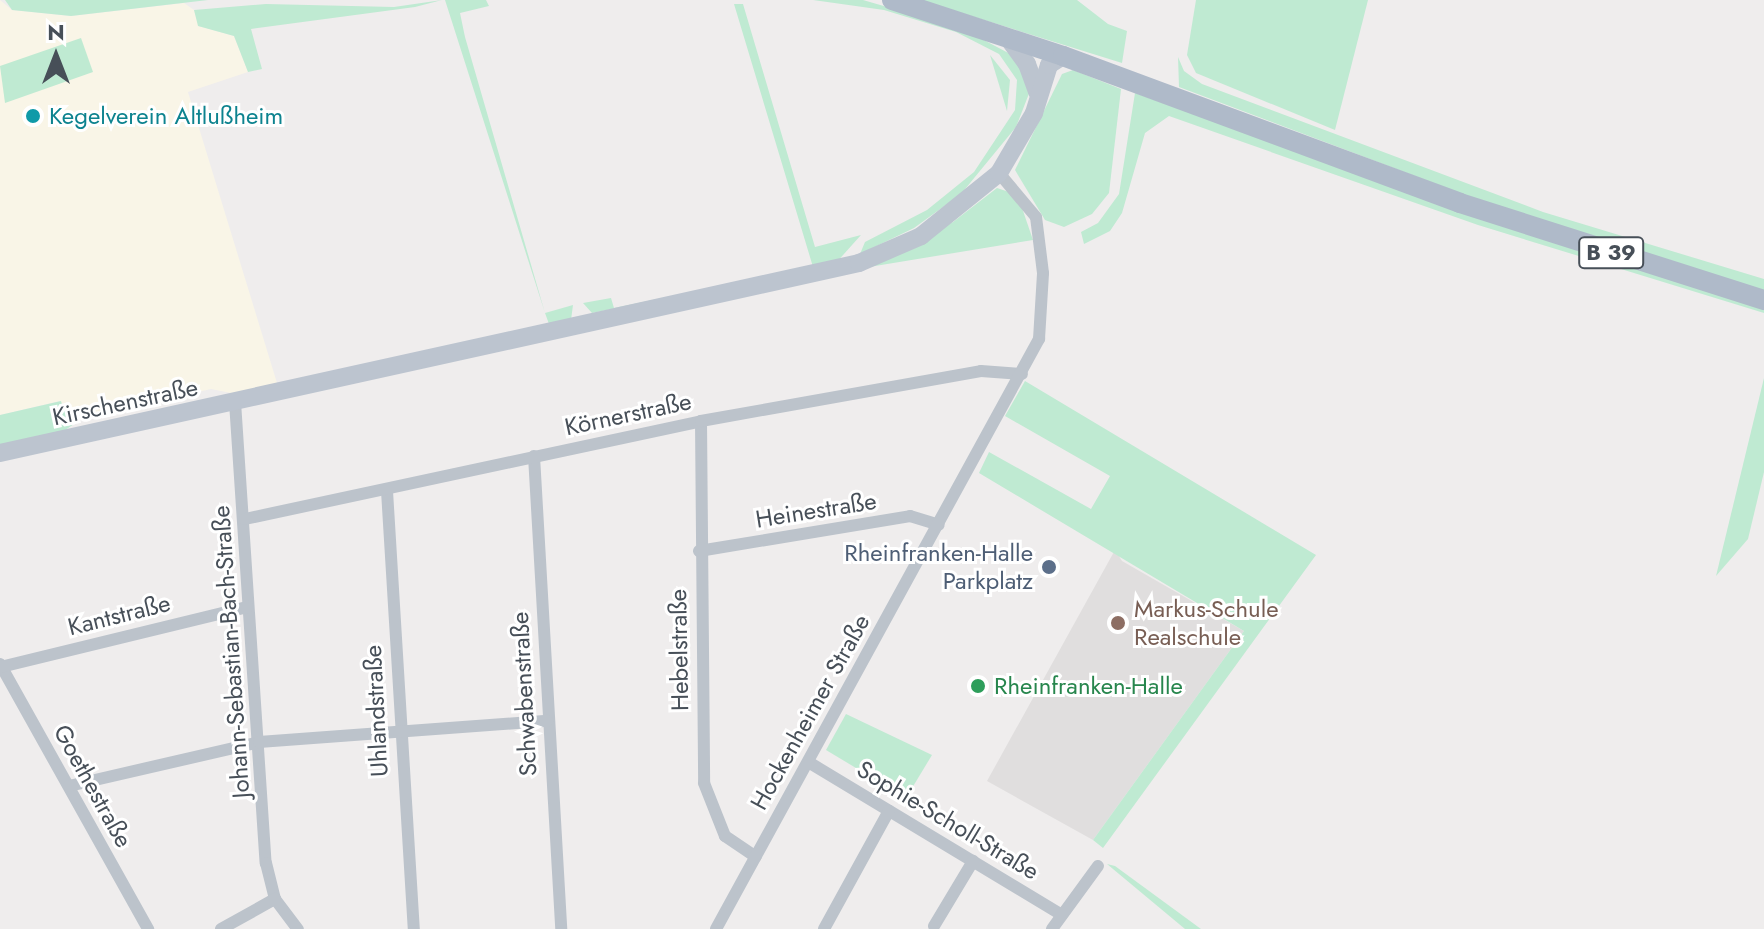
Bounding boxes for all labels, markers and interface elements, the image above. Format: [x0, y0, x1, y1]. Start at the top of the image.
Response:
north arrow [16, 16, 96, 96]
text: N [47, 16, 65, 48]
place label: Kegelverein Altlußheim [49, 102, 283, 130]
marker: Kegelverein Altlußheim [24, 107, 42, 125]
road number: B 39 [1577, 235, 1645, 271]
street label: Kirschenstraße [50, 373, 200, 431]
street label: Körnerstraße [562, 387, 694, 441]
street label: Heinestraße [754, 486, 878, 534]
street label: Johann-Sebastian-Bach-Straße [206, 505, 256, 799]
place label: Rheinfranken-Halle Parkplatz [844, 539, 1033, 595]
marker: Rheinfranken-Halle Parkplatz [1040, 558, 1058, 576]
street label: Kantstraße [65, 588, 173, 642]
street label: Hebelstraße [664, 589, 694, 711]
place label: Markus-Schule Realschule [1134, 595, 1279, 651]
street label: Hockenheimer Straße [744, 609, 876, 815]
street label: Schwabenstraße [505, 611, 543, 777]
marker: Markus-Schule Realschule [1109, 614, 1127, 632]
street label: Uhlandstraße [358, 644, 394, 778]
place label: Rheinfranken-Halle [994, 672, 1183, 700]
marker: Rheinfranken-Halle [969, 677, 987, 695]
street label: Goethestraße [47, 720, 139, 852]
street label: Sophie-Scholl-Straße [852, 754, 1044, 886]

